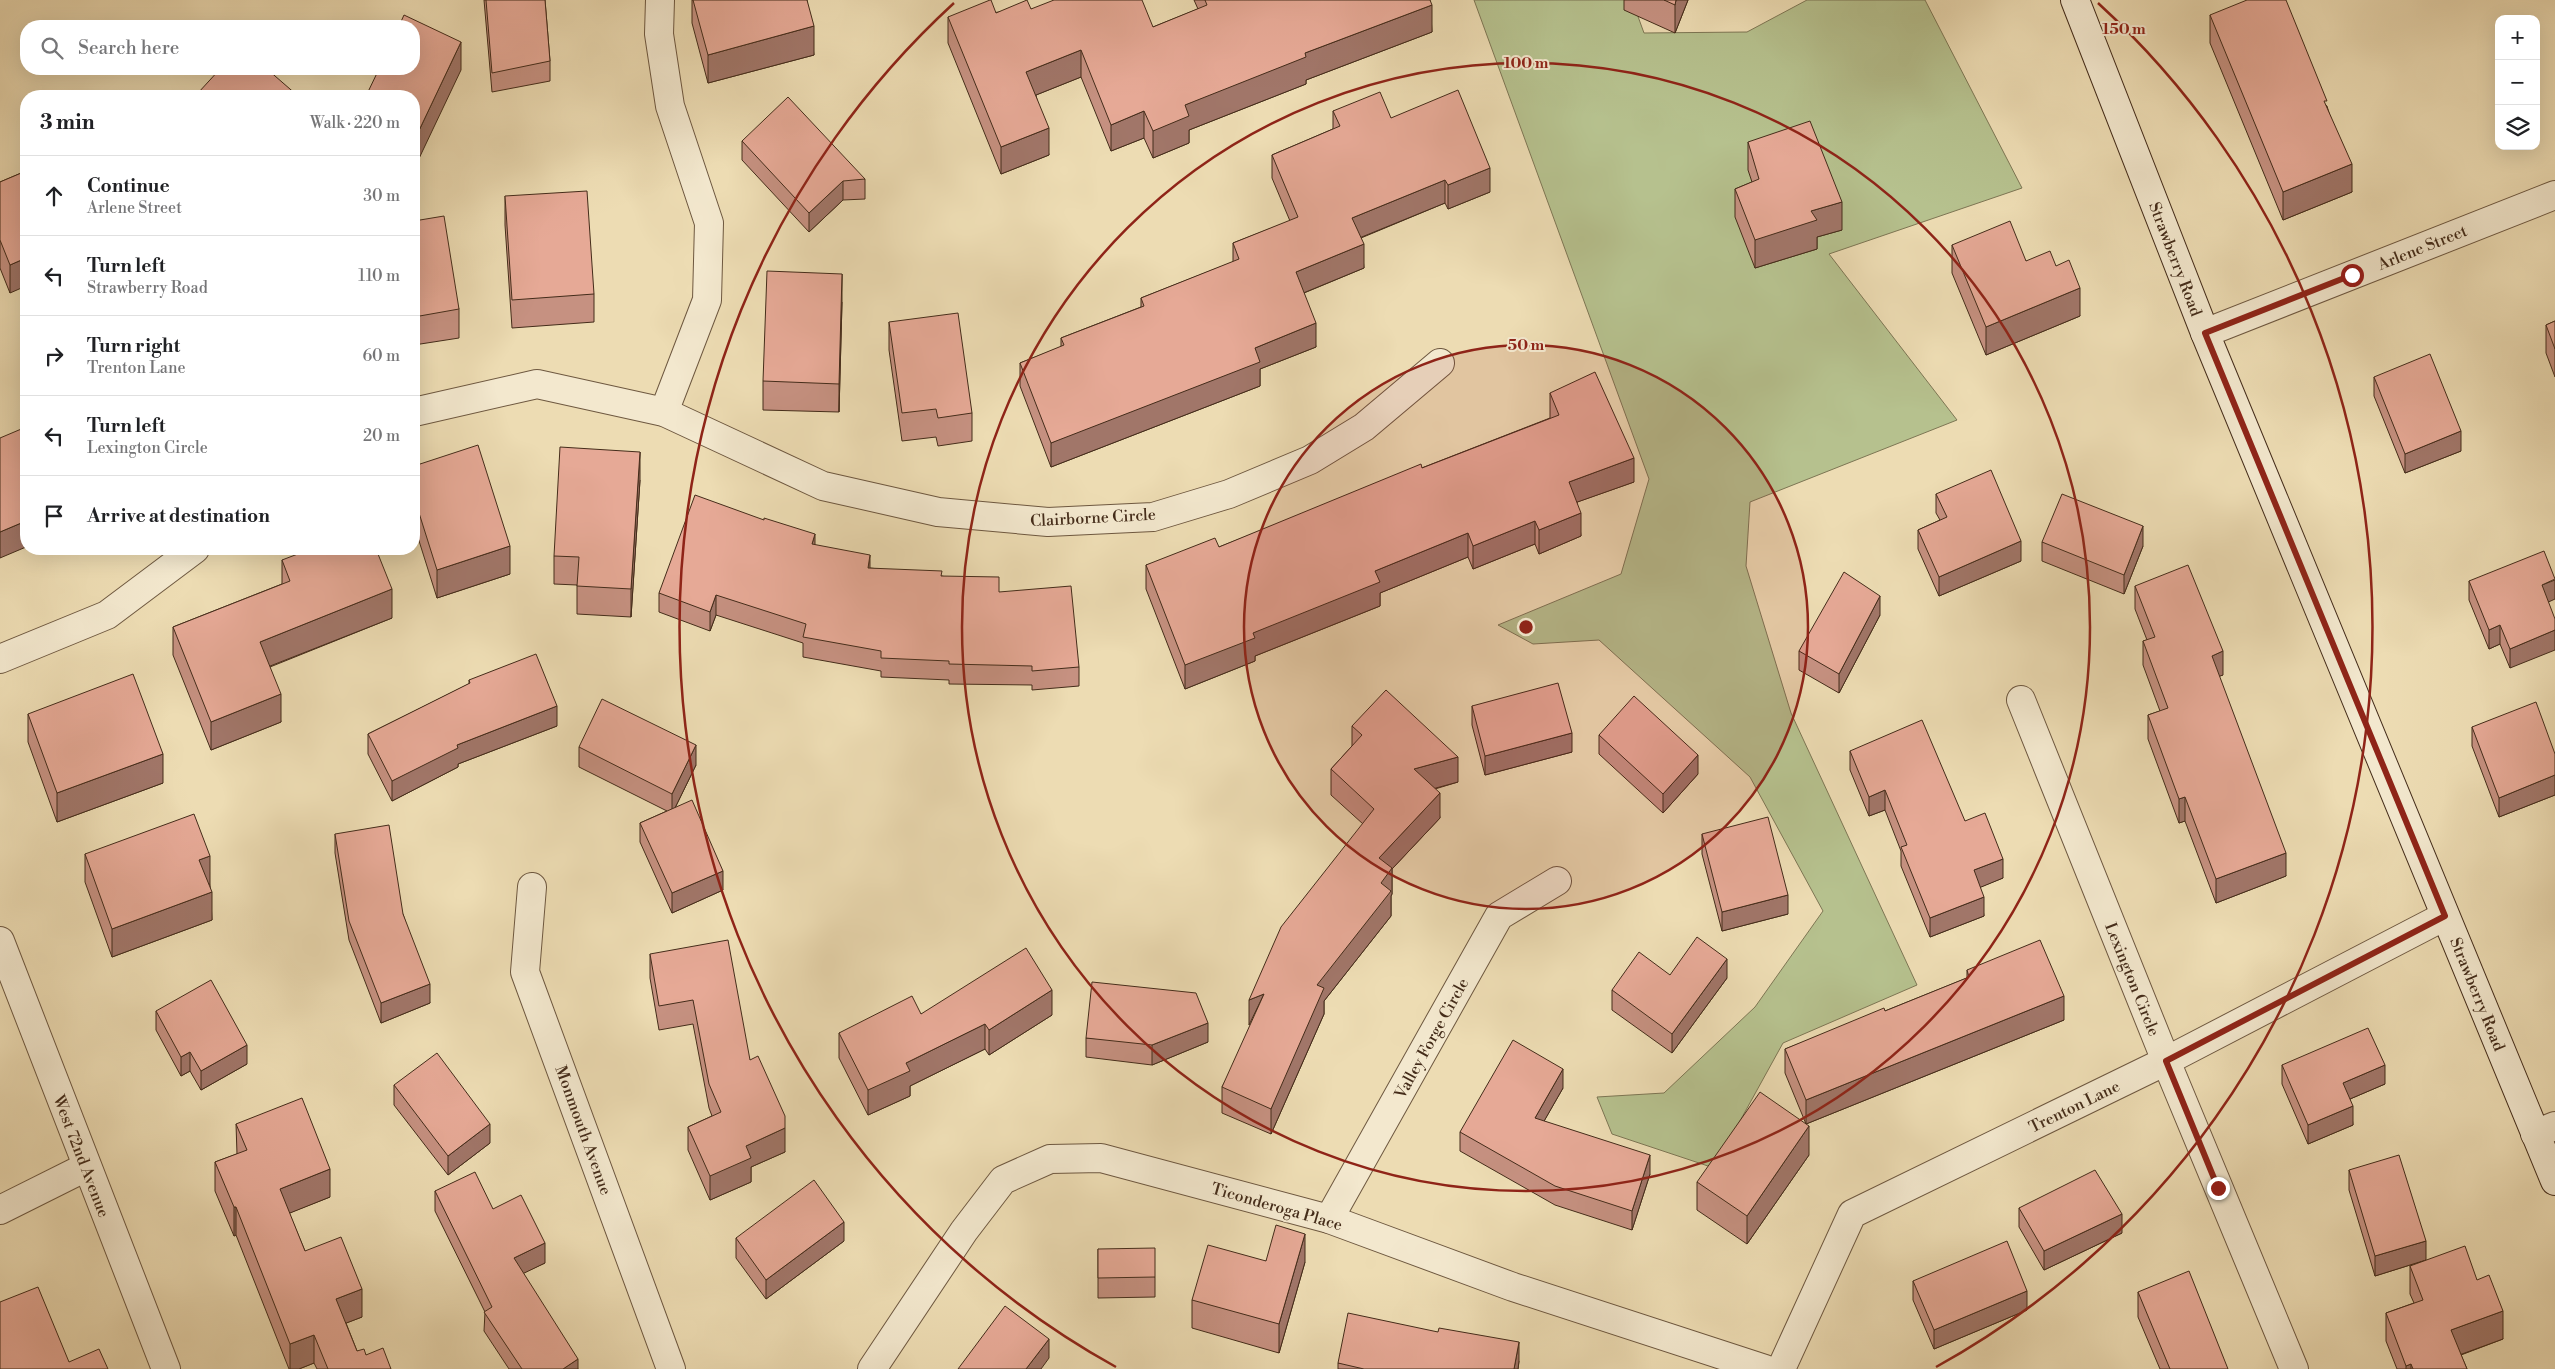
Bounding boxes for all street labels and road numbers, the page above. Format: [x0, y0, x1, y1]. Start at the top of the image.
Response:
street label: Strawberry Road [2144, 199, 2206, 319]
street label: Arlene Street [2374, 221, 2470, 275]
street label: Clairborne Circle [1030, 505, 1156, 531]
street label: Lexington Circle [2100, 920, 2164, 1039]
street label: Strawberry Road [2445, 935, 2509, 1054]
street label: Valley Forge Circle [1390, 975, 1473, 1103]
street label: Monmouth Avenue [550, 1063, 616, 1198]
street label: Trenton Lane [2026, 1076, 2123, 1137]
street label: West 72nd Avenue [48, 1091, 114, 1220]
street label: Ticonderoga Place [1209, 1179, 1345, 1235]

